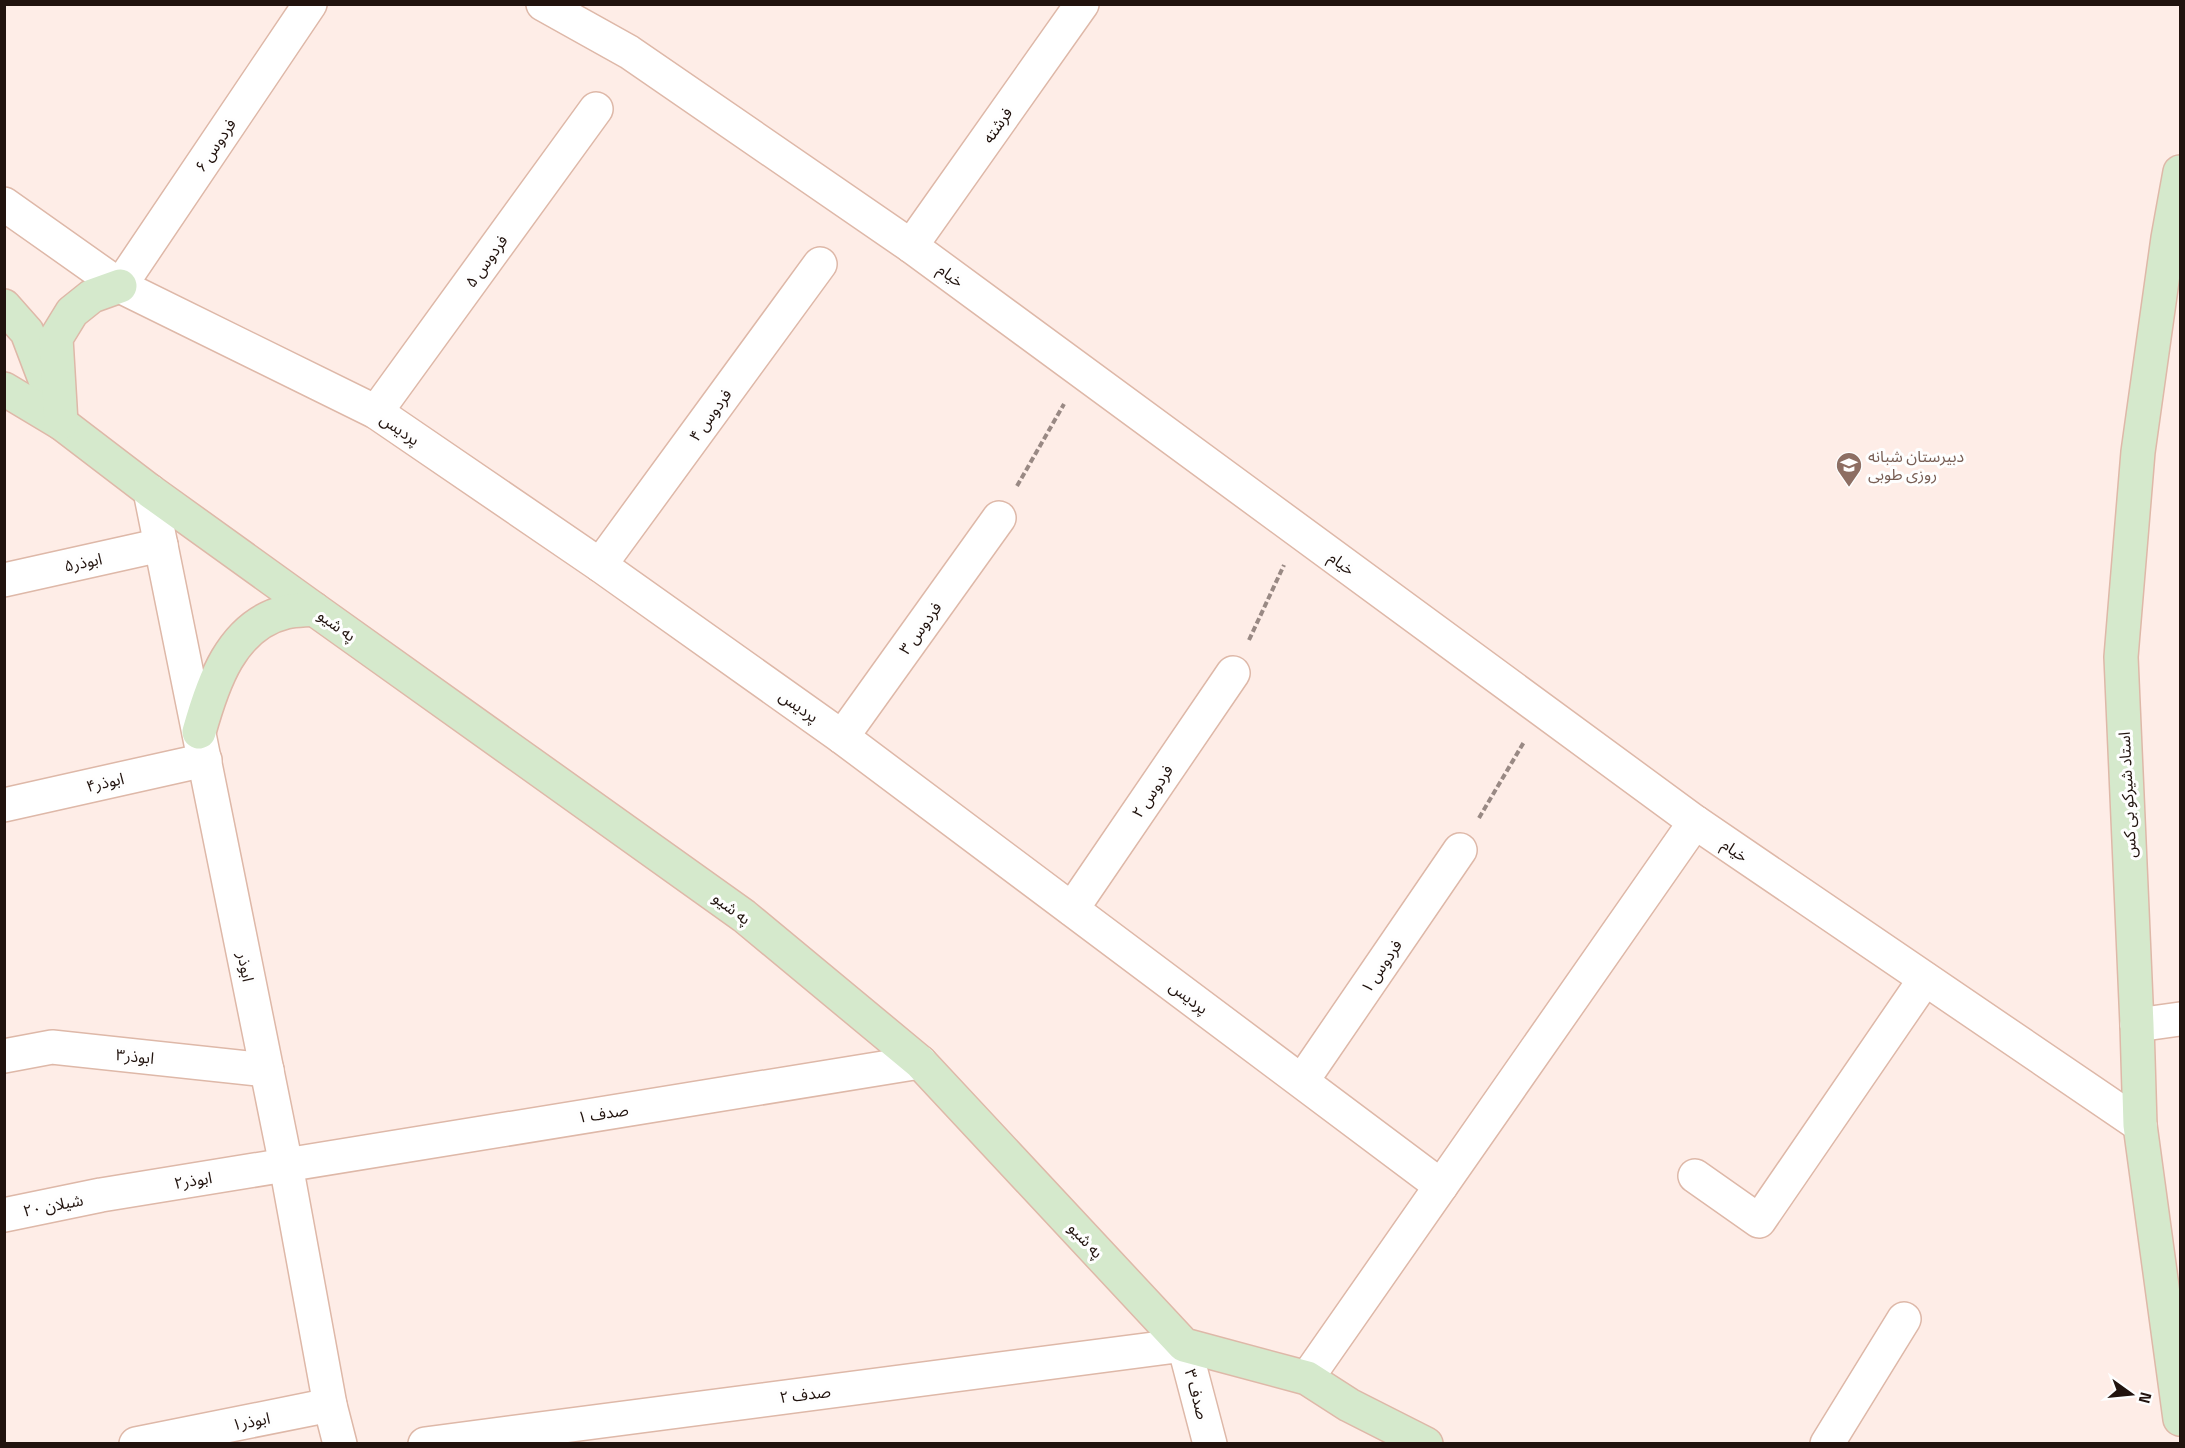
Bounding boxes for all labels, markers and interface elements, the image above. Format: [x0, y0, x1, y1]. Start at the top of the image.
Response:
street label: فرشته [976, 102, 1018, 148]
street label: فردوس ۶ [188, 113, 242, 177]
street label: فردوس ۵ [459, 230, 513, 292]
street label: خیام [932, 257, 969, 294]
street label: فردوس ۴ [683, 384, 737, 446]
street label: پردیس [375, 407, 425, 451]
place label: دبیرستان شبانه روزی طوبی [1868, 444, 1964, 486]
school or university icon: دبیرستان شبانه روزی طوبی [1834, 450, 1864, 488]
street label: خیام [1323, 545, 1360, 582]
street label: ابوذر۵ [62, 546, 104, 578]
street label: فردوس ۳ [893, 597, 947, 659]
street label: په شیو [313, 603, 361, 647]
street label: پردیس [774, 684, 824, 728]
street label: استاد شیرکو بی کس [2112, 731, 2142, 859]
street label: فردوس ۲ [1125, 759, 1179, 823]
street label: ابوذر۴ [84, 766, 126, 798]
street label: خیام [1716, 832, 1753, 869]
street label: په شیو [708, 886, 756, 930]
street label: فردوس ۱ [1354, 934, 1408, 998]
street label: ابوذر [231, 949, 261, 984]
street label: پردیس [1164, 974, 1214, 1020]
street label: ابوذر۳ [115, 1042, 155, 1070]
street label: صدف ۱ [576, 1097, 630, 1129]
street label: ابوذر۲ [172, 1165, 214, 1195]
street label: شیلان ۲۰ [21, 1187, 85, 1223]
street label: په شیو [1063, 1216, 1109, 1264]
north arrow [2101, 1364, 2161, 1424]
street label: صدف ۳ [1179, 1366, 1215, 1422]
street label: صدف ۲ [778, 1379, 832, 1409]
text: N [2132, 1389, 2159, 1406]
street label: ابوذر۱ [230, 1406, 272, 1436]

